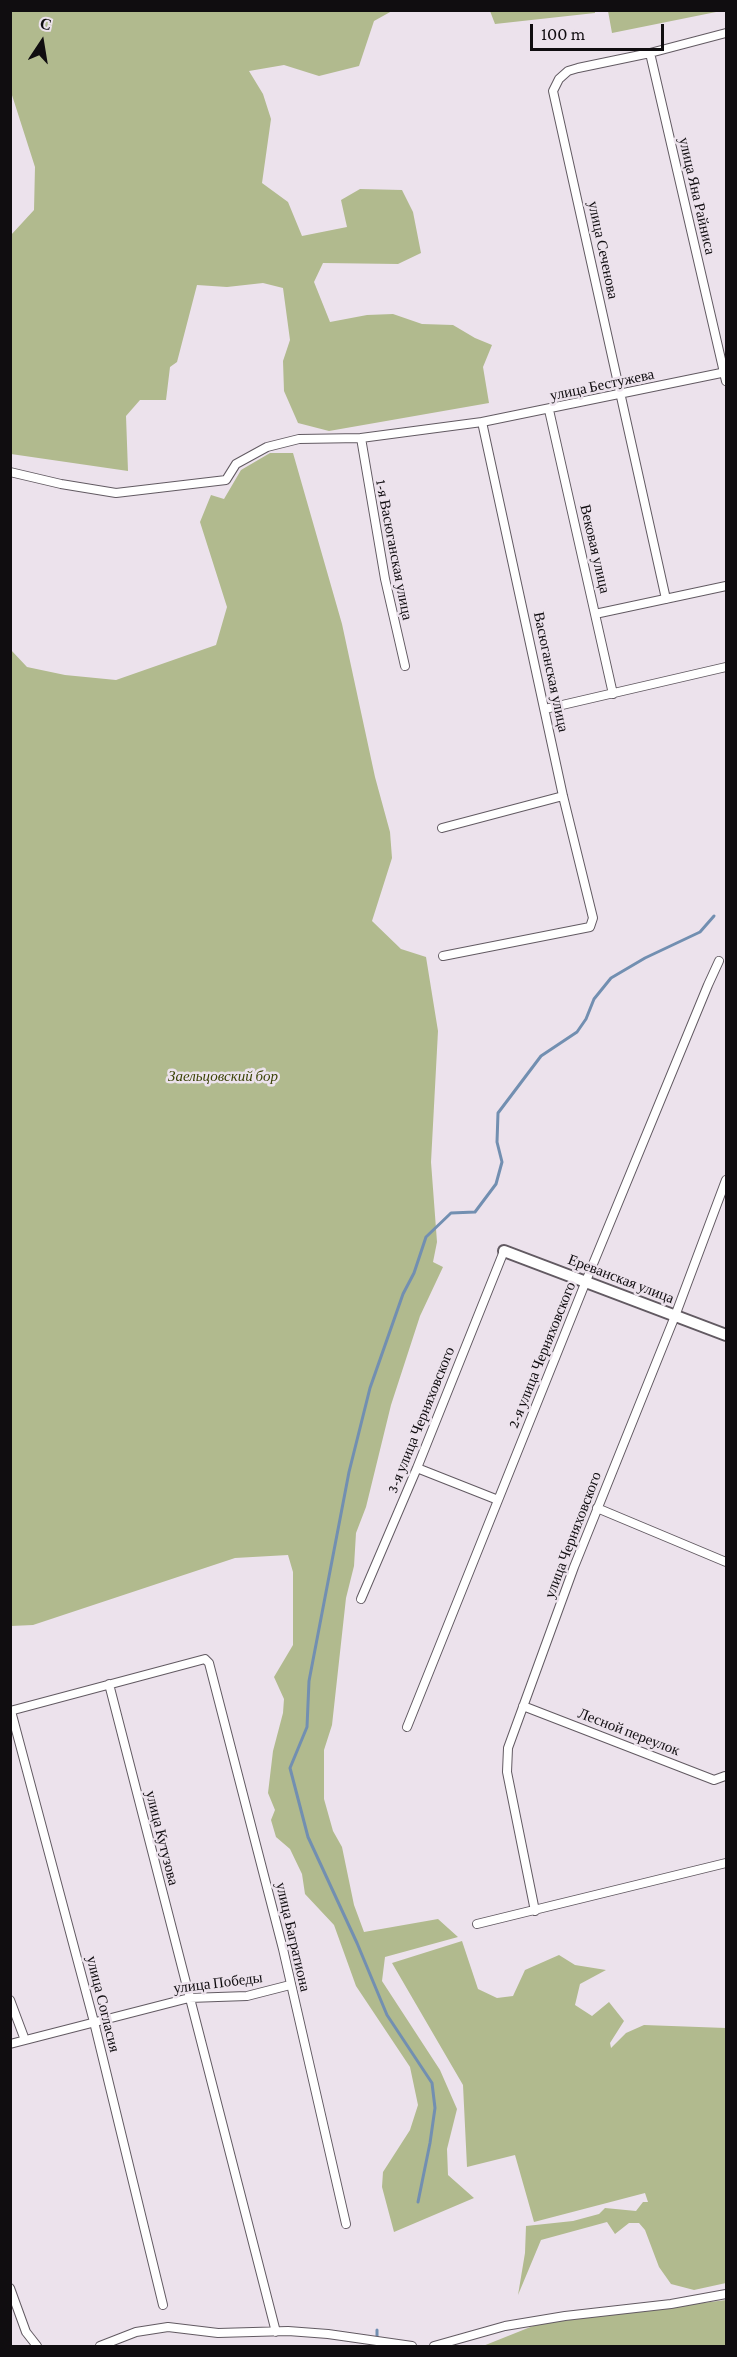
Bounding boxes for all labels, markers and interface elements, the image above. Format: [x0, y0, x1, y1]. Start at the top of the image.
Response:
north arrow [12, 12, 72, 72]
scale bar [533, 12, 666, 50]
text: С [38, 14, 53, 33]
text: 100 m [541, 24, 585, 44]
street label: улица Яна Райниса [675, 136, 719, 256]
street label: улица Сеченова [584, 199, 622, 301]
street label: улица Бестужева [548, 365, 656, 405]
street label: 1-я Васюганская улица [372, 478, 416, 622]
street label: Вековая улица [576, 503, 614, 595]
street label: Васюганская улица [529, 610, 573, 734]
park label: Заельцовский бор [168, 1067, 278, 1085]
street label: Ереванская улица [565, 1251, 677, 1307]
street label: 2-я улица Черняховского [504, 1279, 580, 1431]
street label: 3-я улица Черняховского [383, 1344, 459, 1496]
street label: улица Черняховского [541, 1469, 605, 1601]
street label: Лесной переулок [575, 1704, 683, 1760]
street label: улица Кутузова [142, 1789, 182, 1887]
street label: улица Багратиона [272, 1881, 314, 1993]
street label: улица Согласия [82, 1954, 124, 2054]
street label: улица Победы [172, 1969, 264, 1997]

